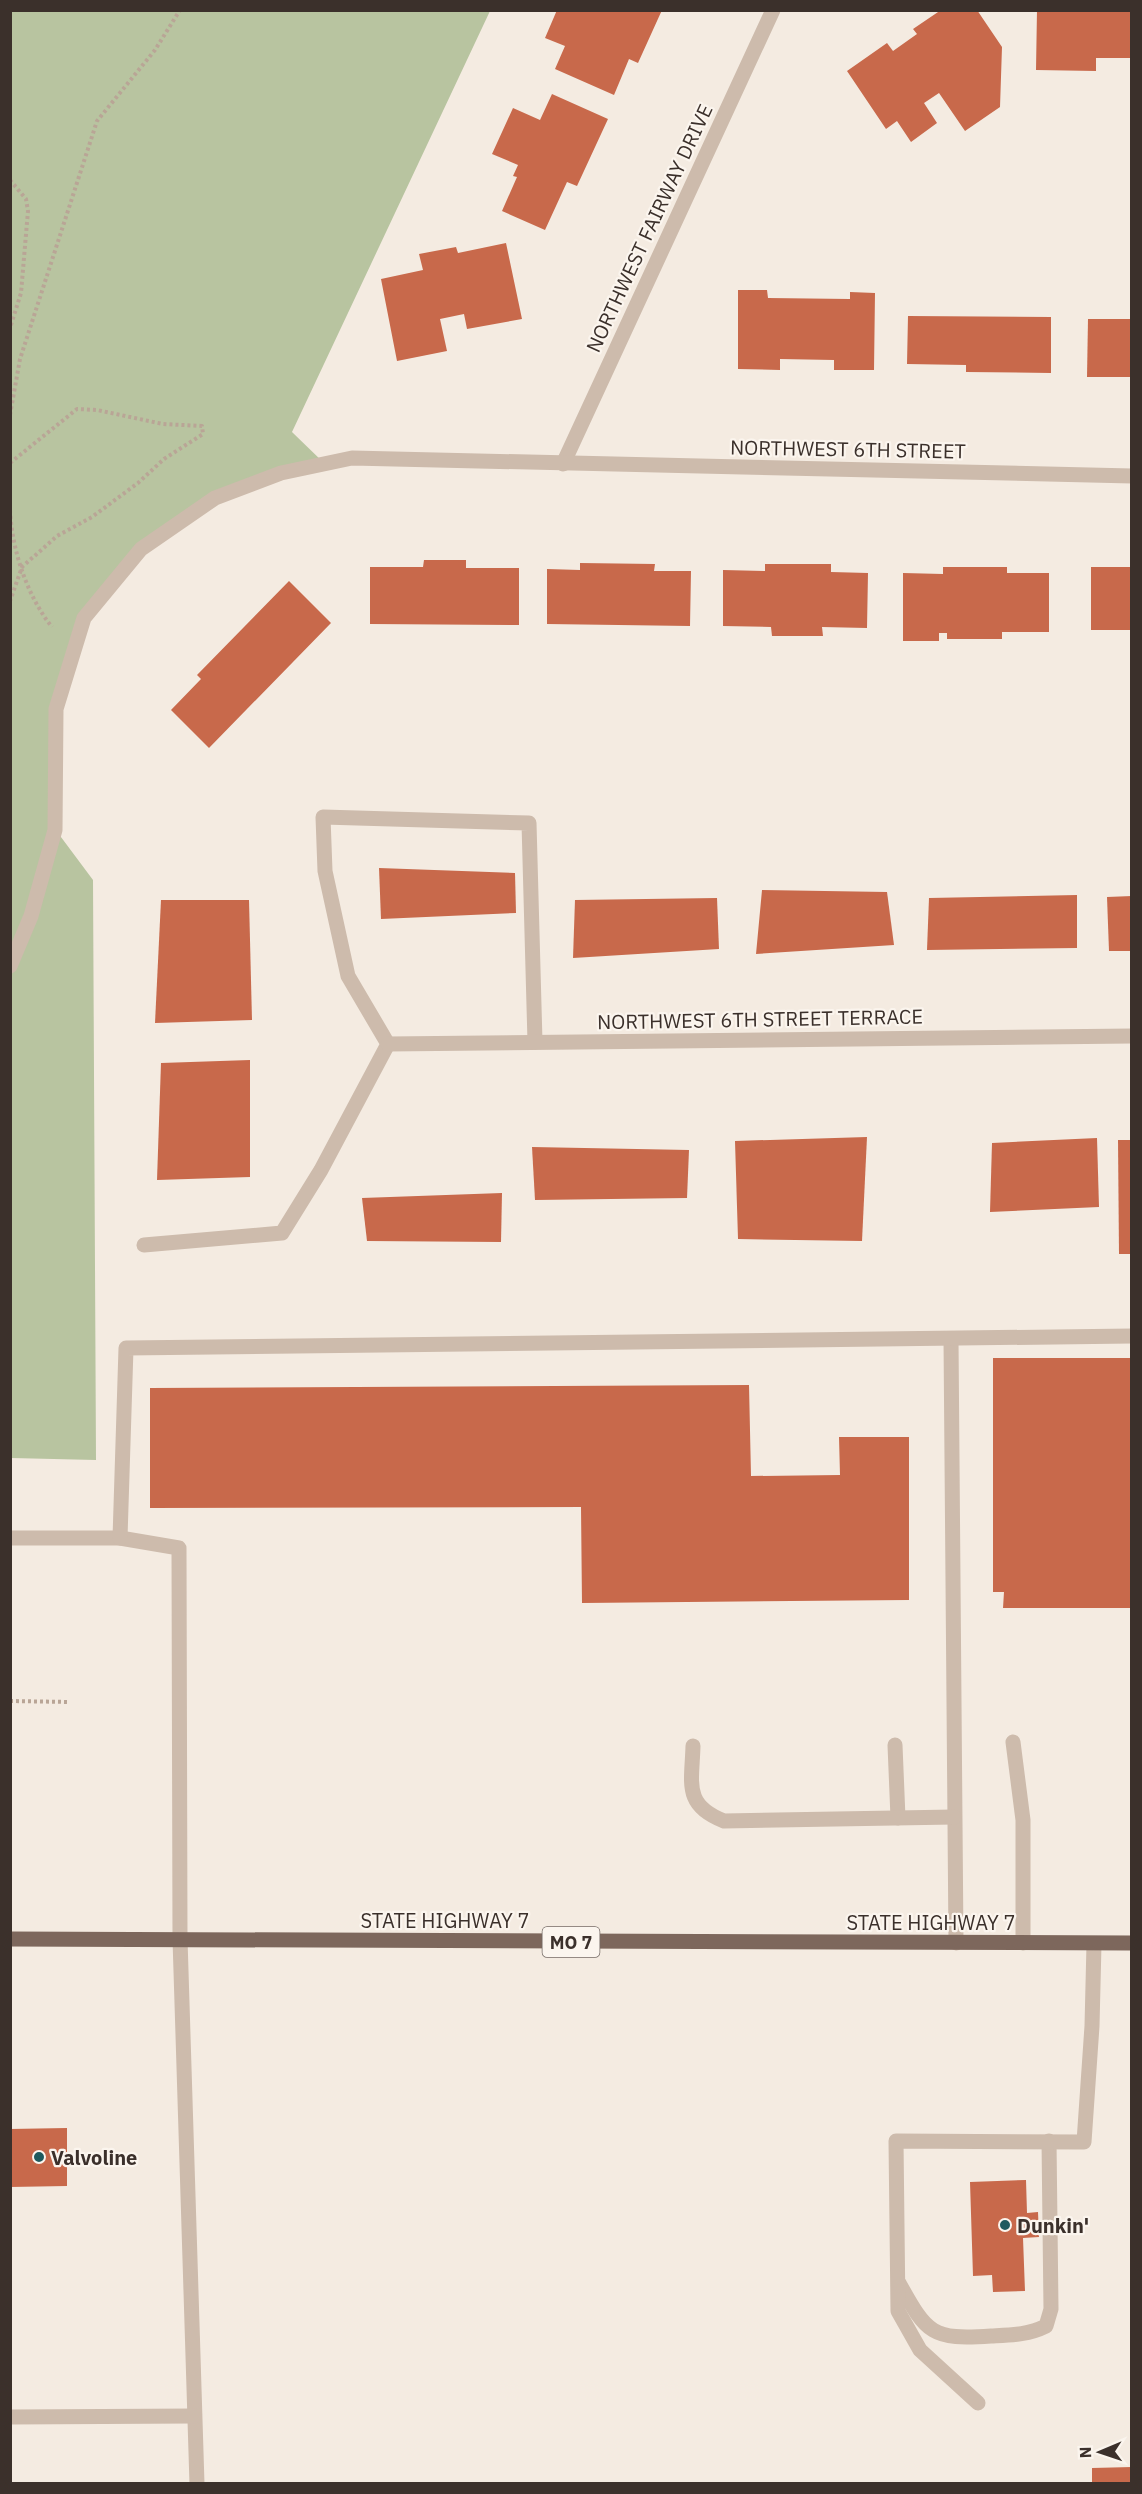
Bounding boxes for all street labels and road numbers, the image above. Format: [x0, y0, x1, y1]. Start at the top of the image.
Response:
street label: NORTHWEST FAIRWAY DRIVE [579, 99, 719, 357]
street label: NORTHWEST 6TH STREET [730, 433, 966, 465]
street label: NORTHWEST 6TH STREET TERRACE [597, 1003, 923, 1035]
street label: STATE HIGHWAY 7 [360, 1907, 530, 1934]
street label: STATE HIGHWAY 7 [846, 1909, 1016, 1936]
road number: MO 7 [542, 1927, 600, 1957]

